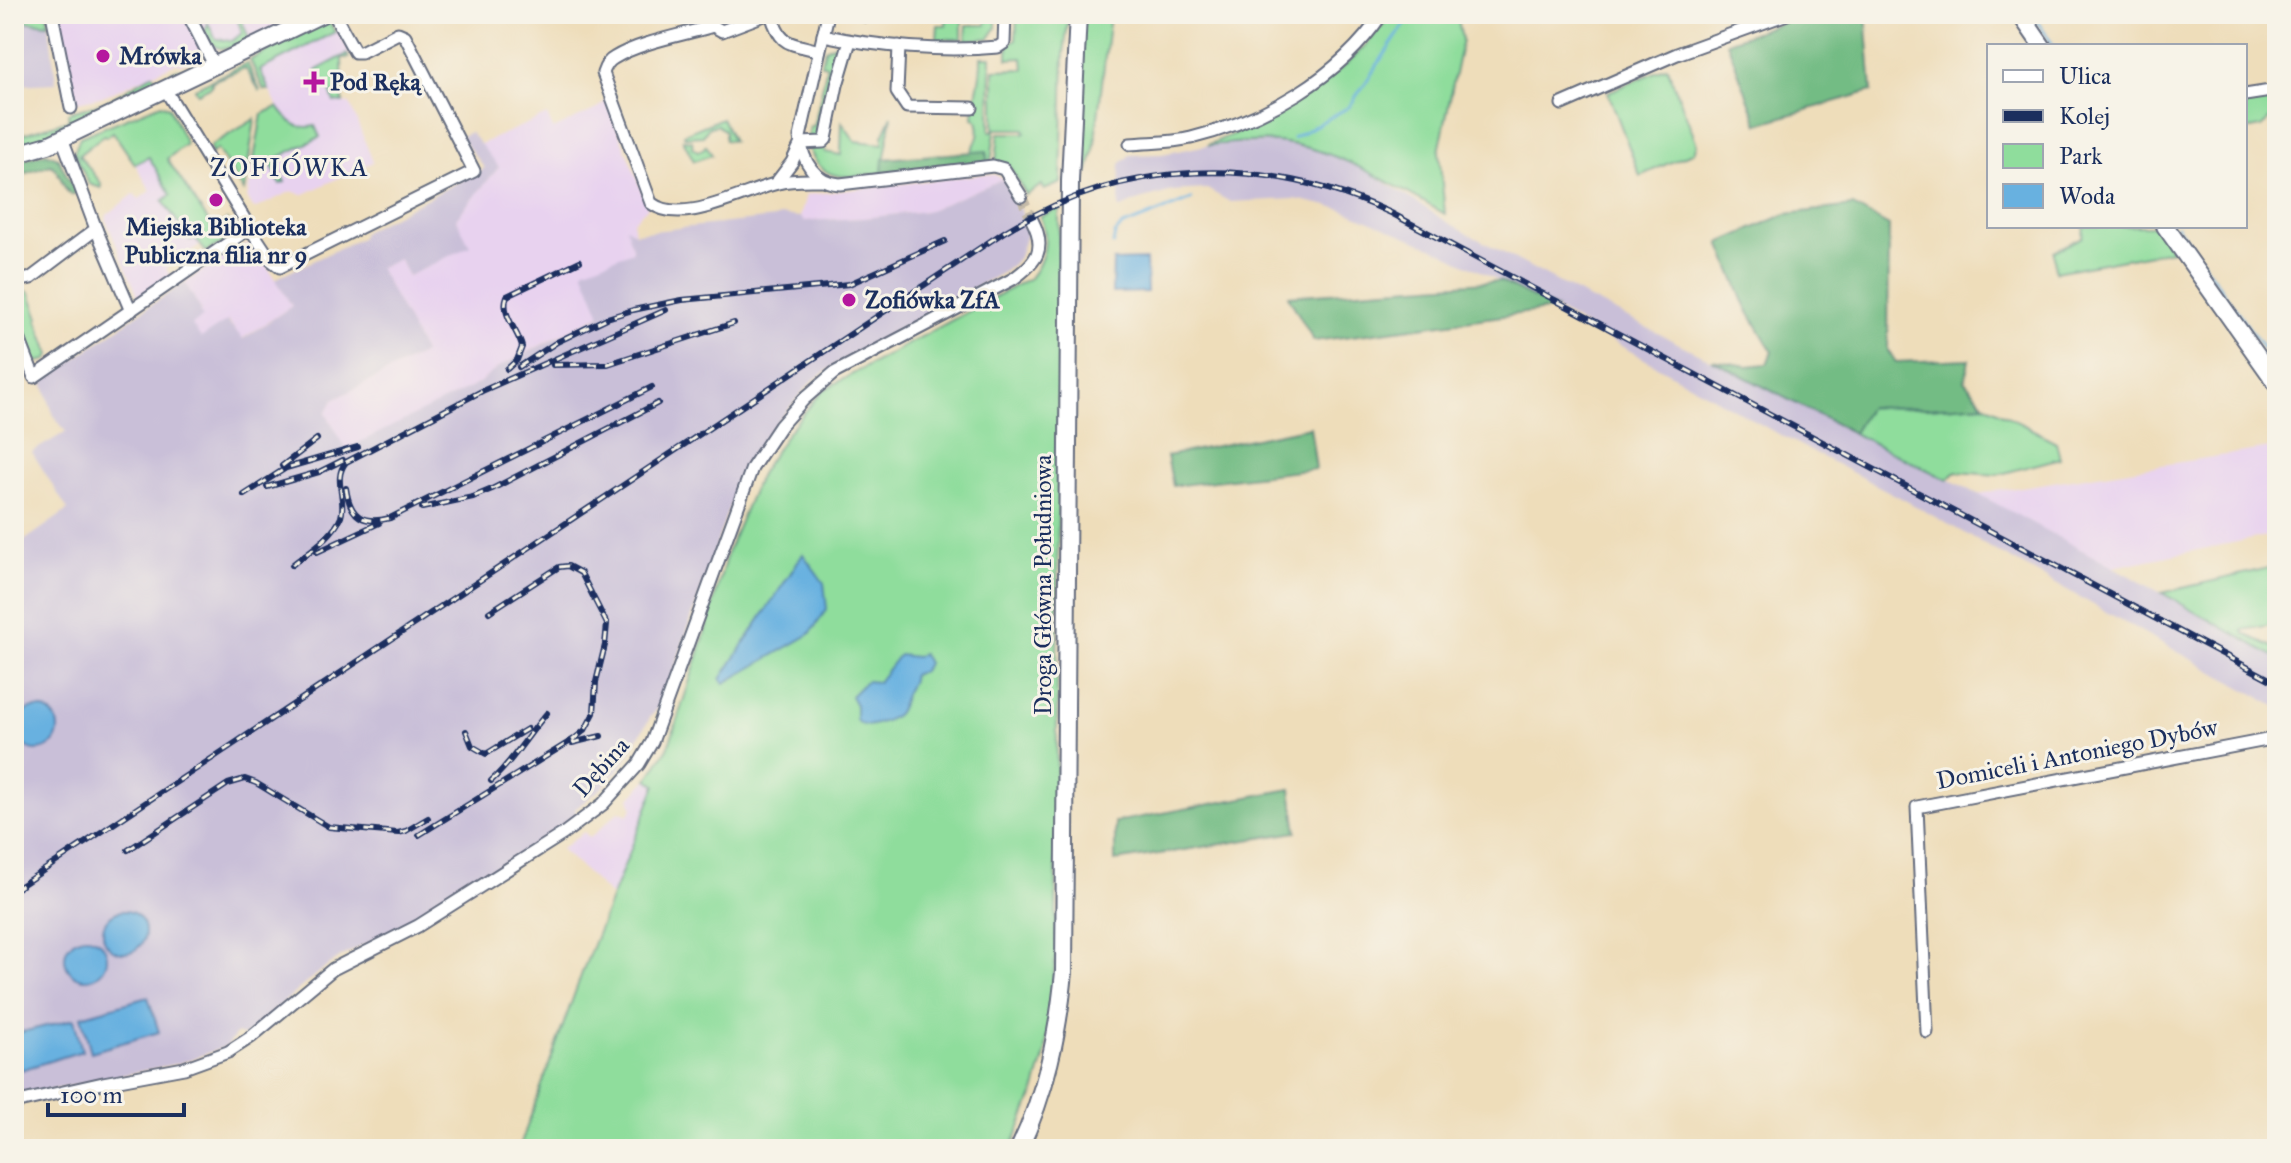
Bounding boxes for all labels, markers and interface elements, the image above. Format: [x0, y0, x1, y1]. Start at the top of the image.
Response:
place label: Mrówka [119, 41, 202, 71]
legend [1987, 44, 2247, 228]
marker: Mrówka [94, 47, 112, 65]
text: Ulica [2059, 61, 2112, 91]
place label: Pod Ręką [330, 67, 422, 97]
marker: Pod Ręką [305, 73, 323, 91]
text: Kolej [2059, 101, 2110, 131]
text: Park [2059, 141, 2103, 171]
district label: ZOFIÓWKA [210, 151, 370, 183]
text: Woda [2059, 181, 2116, 211]
marker: Miejska Biblioteka Publiczna filia nr 9 [207, 191, 225, 209]
place label: Miejska Biblioteka Publiczna filia nr 9 [125, 212, 307, 270]
place label: Zofiówka ZfA [865, 285, 1001, 315]
marker: Zofiówka ZfA [840, 291, 858, 309]
street label: Droga Główna Południowa [1028, 454, 1058, 715]
street label: Domiceli i Antoniego Dybów [1934, 712, 2221, 796]
street label: Dębina [566, 730, 636, 803]
scale bar [48, 1067, 184, 1117]
text: 100 m [60, 1080, 123, 1110]

